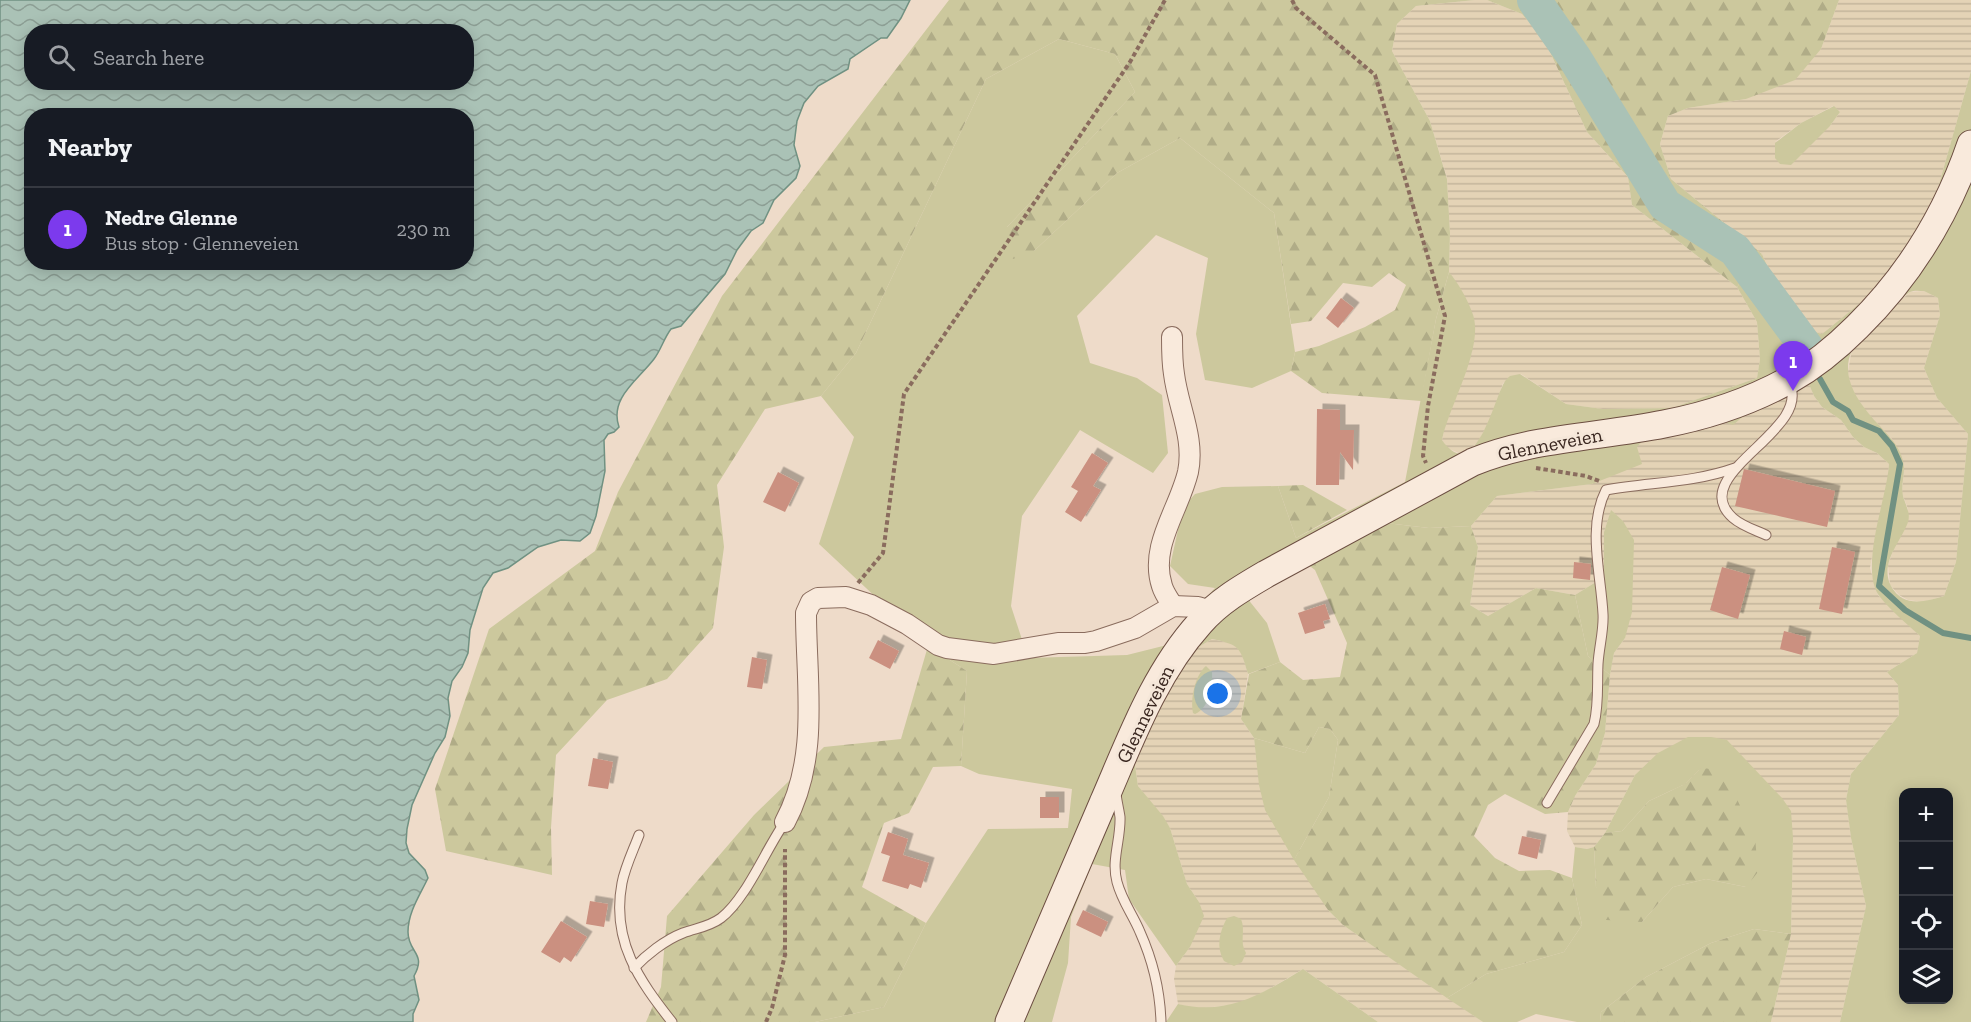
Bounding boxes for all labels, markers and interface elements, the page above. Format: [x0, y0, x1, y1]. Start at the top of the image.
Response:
search box [24, 24, 474, 90]
icon: search [45, 41, 78, 74]
text: Search here [93, 44, 204, 71]
text: Nearby [48, 131, 132, 163]
text: Nedre Glenne [105, 204, 237, 231]
text: 1 [63, 217, 72, 241]
text: 230 m [397, 217, 450, 241]
text: Bus stop · Glenneveien [105, 231, 299, 255]
pin: 1 [1774, 342, 1812, 391]
street label: Glenneveien [1496, 422, 1605, 466]
street label: Glenneveien [1111, 661, 1179, 767]
your location [1203, 679, 1232, 708]
map controls [1899, 788, 1953, 1004]
button: + [1899, 788, 1953, 842]
button: − [1899, 842, 1953, 896]
button: locate [1899, 896, 1953, 950]
button: layers [1899, 950, 1953, 1004]

